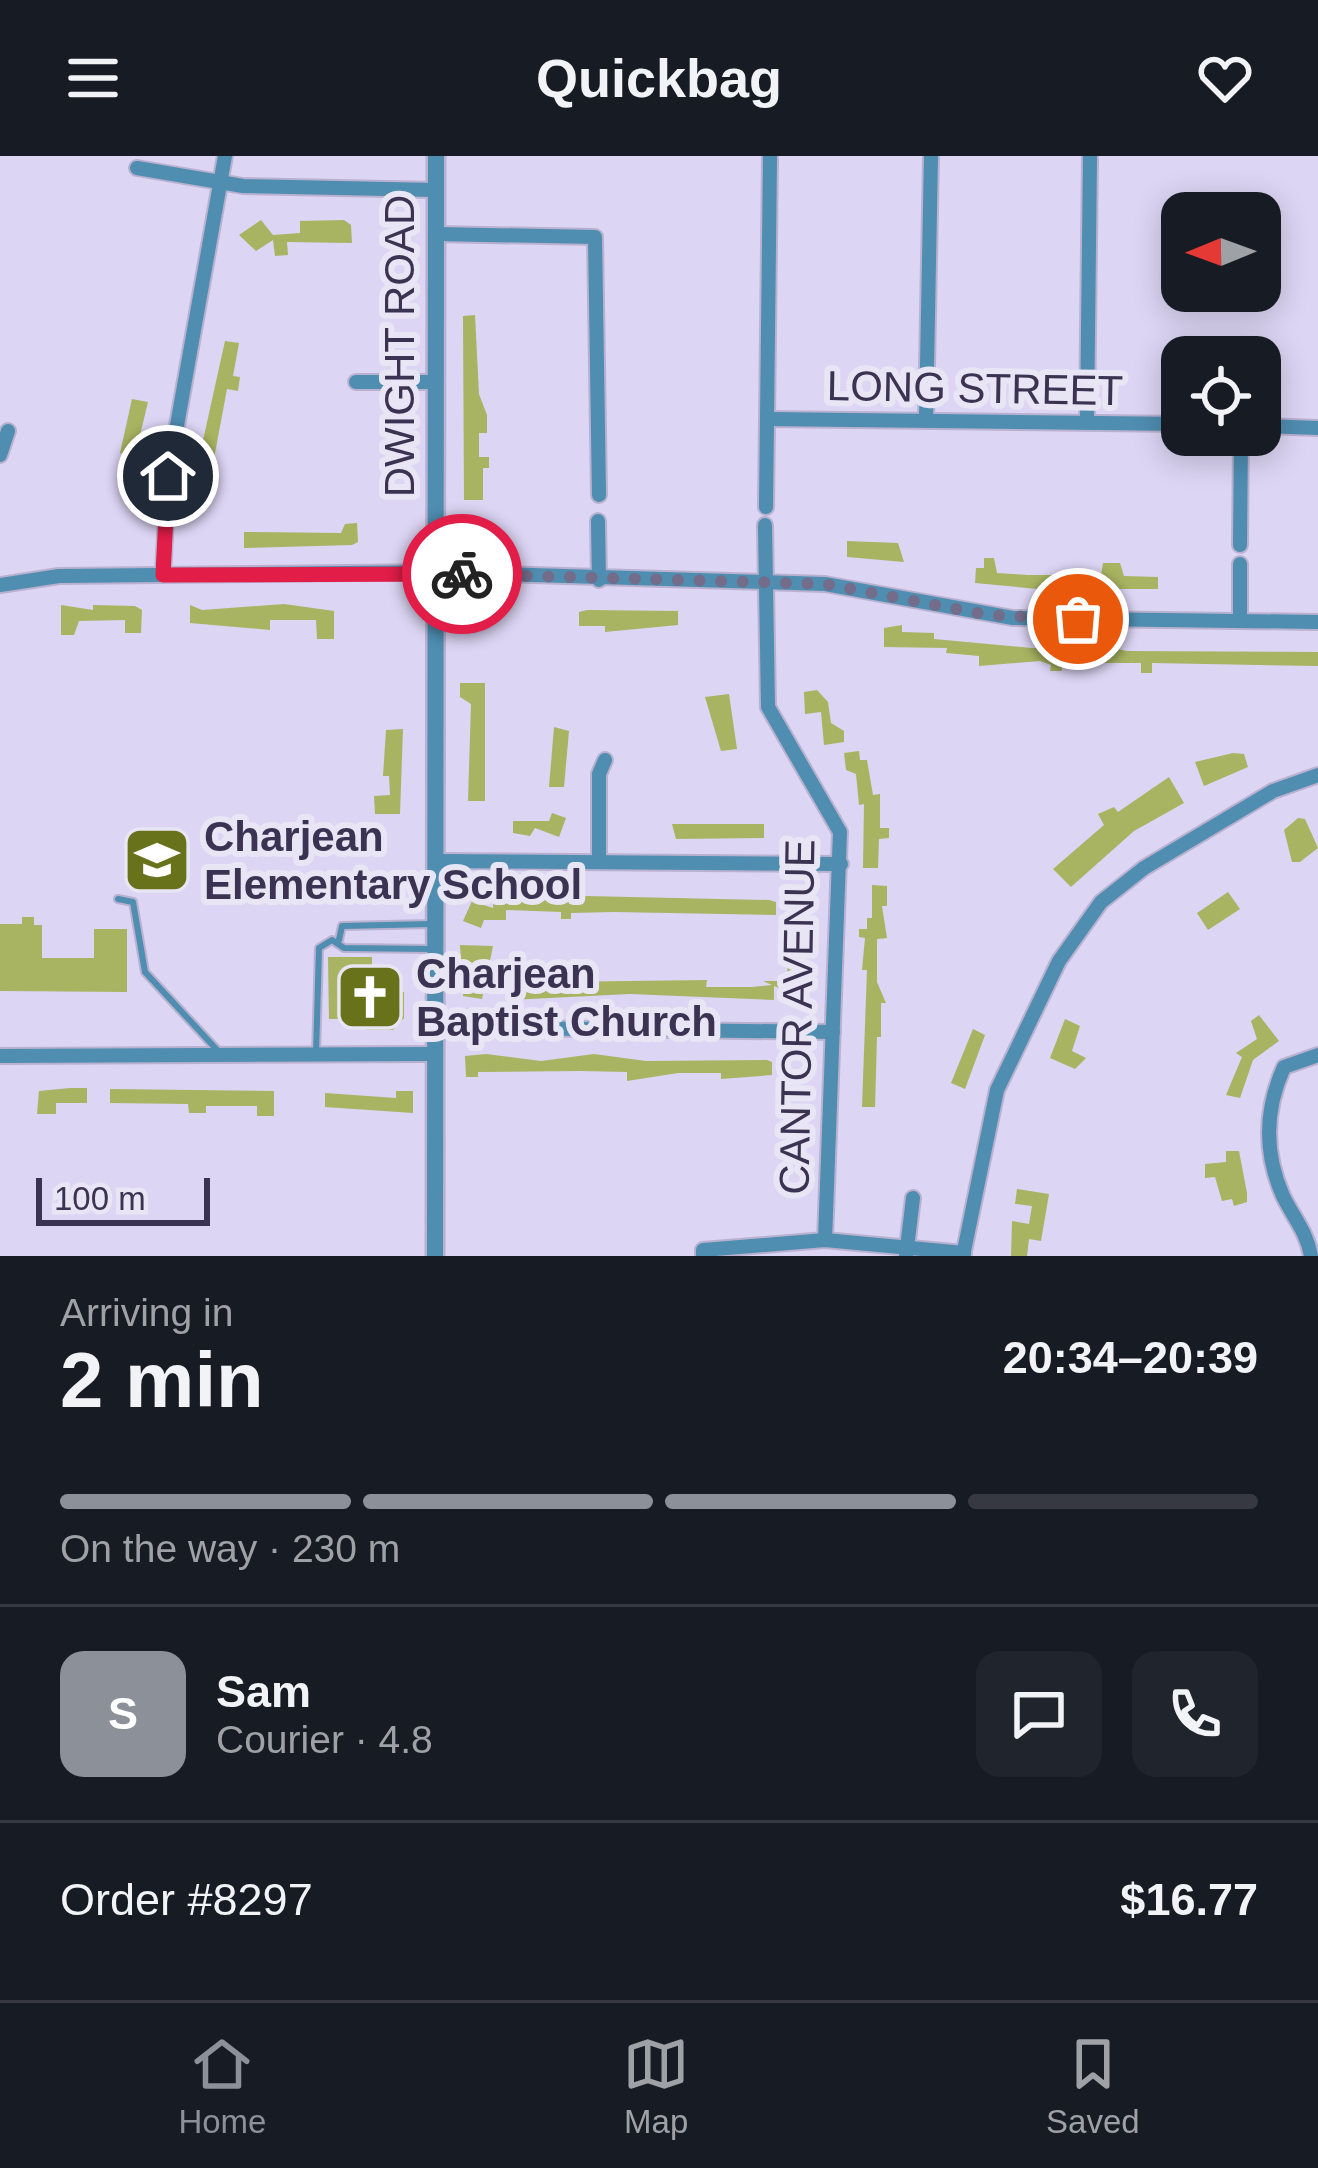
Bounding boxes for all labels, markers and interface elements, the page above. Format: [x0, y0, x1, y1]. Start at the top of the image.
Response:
icon: menu [60, 45, 126, 111]
icon: heart [1192, 45, 1258, 111]
text: Quickbag [536, 48, 782, 108]
north arrow [1161, 192, 1281, 312]
map controls [1161, 192, 1281, 456]
street label: DWIGHT ROAD [376, 195, 423, 497]
button: locate [1161, 336, 1281, 456]
street label: LONG STREET [826, 362, 1124, 414]
pin [117, 425, 219, 527]
icon: home [135, 443, 201, 509]
courier [402, 514, 522, 634]
icon: bike [429, 541, 495, 607]
pin [1027, 568, 1129, 670]
icon: bag [1045, 586, 1111, 652]
place label: Charjean Elementary School [204, 813, 582, 908]
school or university icon: Charjean Elementary School [122, 825, 192, 895]
street label: CANTOR AVENUE [770, 839, 824, 1195]
place label: Charjean Baptist Church [416, 950, 717, 1045]
church icon: Charjean Baptist Church [335, 962, 405, 1032]
scale bar [36, 1172, 210, 1225]
text: 100 m [54, 1180, 146, 1217]
text: Arriving in [60, 1291, 233, 1334]
text: 20:34–20:39 [1003, 1332, 1258, 1383]
text: 2 min [60, 1336, 264, 1424]
text: On the way · 230 m [60, 1527, 400, 1570]
button: chat [976, 1651, 1102, 1777]
button: phone [1132, 1651, 1258, 1777]
text: Sam [216, 1666, 311, 1717]
text: S [108, 1688, 138, 1739]
text: Courier · 4.8 [216, 1718, 433, 1761]
text: Order #8297 [60, 1874, 313, 1925]
text: $16.77 [1120, 1874, 1258, 1925]
tab: Home [178, 2031, 266, 2141]
tab: Map [623, 2031, 689, 2141]
tab: Saved [1046, 2031, 1140, 2141]

